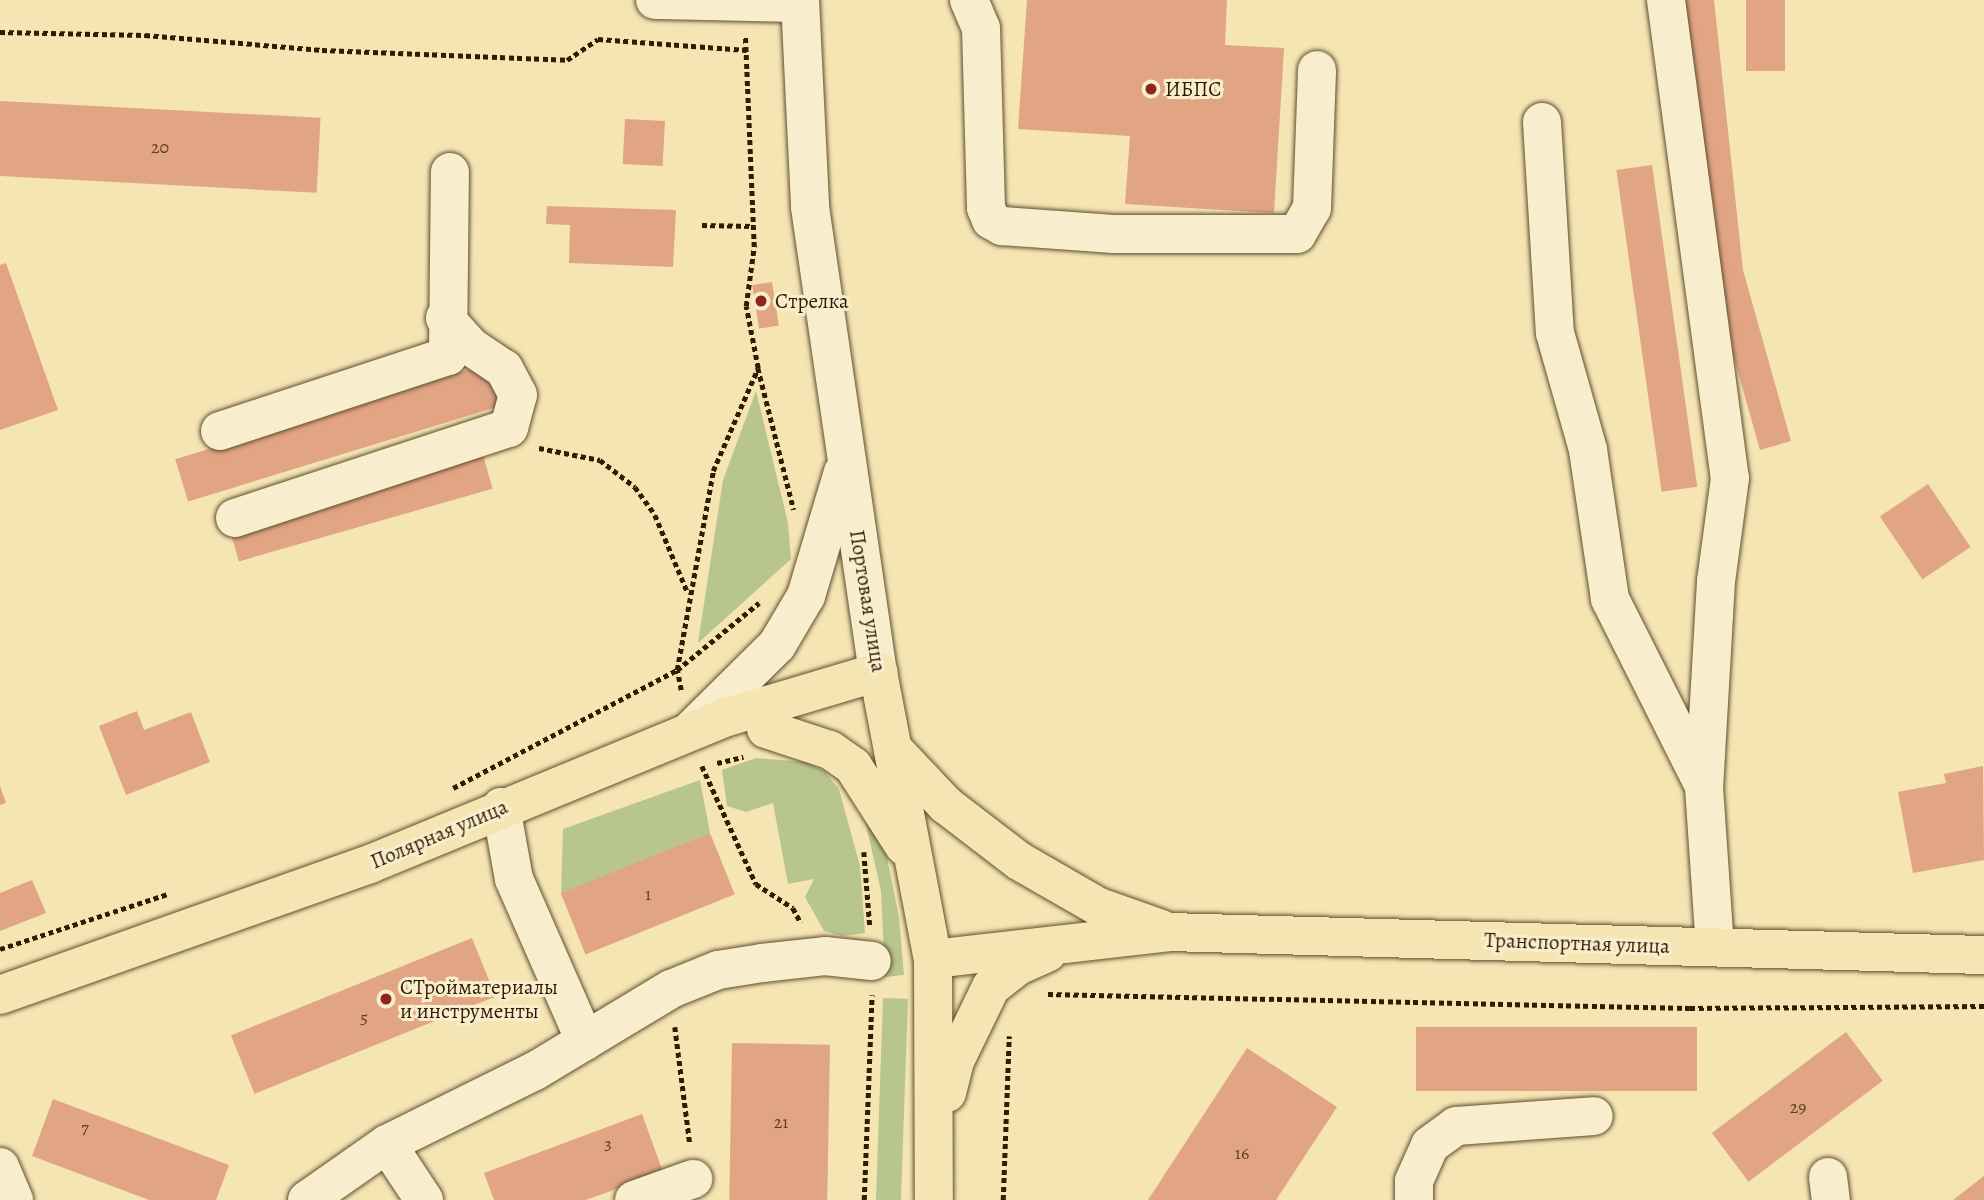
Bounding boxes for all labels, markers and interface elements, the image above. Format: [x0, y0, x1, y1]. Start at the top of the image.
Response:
place label: ИБПС [1165, 76, 1221, 102]
marker: ИБПС [1143, 81, 1159, 97]
house number: 20 [151, 136, 169, 158]
place label: Стрелка [775, 288, 849, 314]
marker: Стрелка [753, 293, 769, 309]
street label: Портовая улица [844, 528, 892, 674]
street label: Полярная улица [367, 794, 511, 874]
house number: 1 [645, 883, 651, 905]
street label: Транспортная улица [1484, 927, 1670, 959]
place label: СТройматериалы и инструменты [400, 974, 558, 1024]
marker: СТройматериалы и инструменты [378, 991, 394, 1007]
house number: 5 [360, 1006, 368, 1028]
house number: 29 [1790, 1096, 1806, 1118]
house number: 21 [774, 1111, 788, 1133]
house number: 7 [81, 1116, 89, 1138]
house number: 3 [604, 1132, 612, 1154]
house number: 16 [1235, 1142, 1249, 1164]

